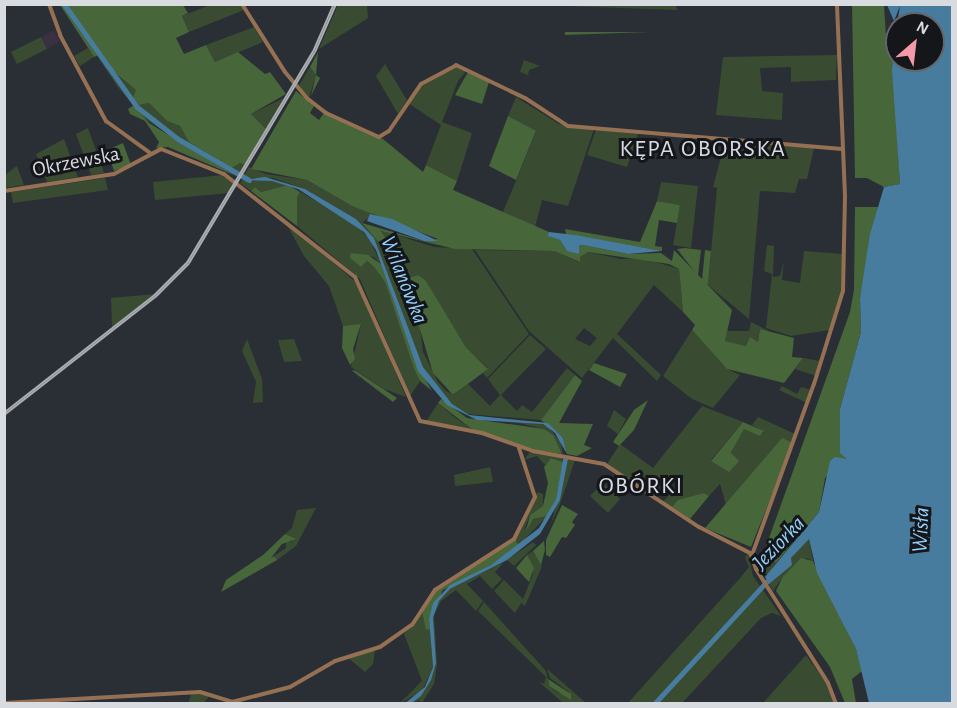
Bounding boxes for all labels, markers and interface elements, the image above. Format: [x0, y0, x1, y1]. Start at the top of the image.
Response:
north arrow [885, 12, 945, 72]
text: N [914, 18, 931, 38]
district label: KĘPA OBORSKA [620, 136, 786, 164]
street label: Okrzewska [30, 141, 122, 183]
water label: Wilanówka [374, 232, 434, 328]
district label: OBÓRKI [598, 473, 684, 501]
water label: Wisła [907, 507, 935, 553]
water label: Jeziorka [747, 511, 811, 575]

